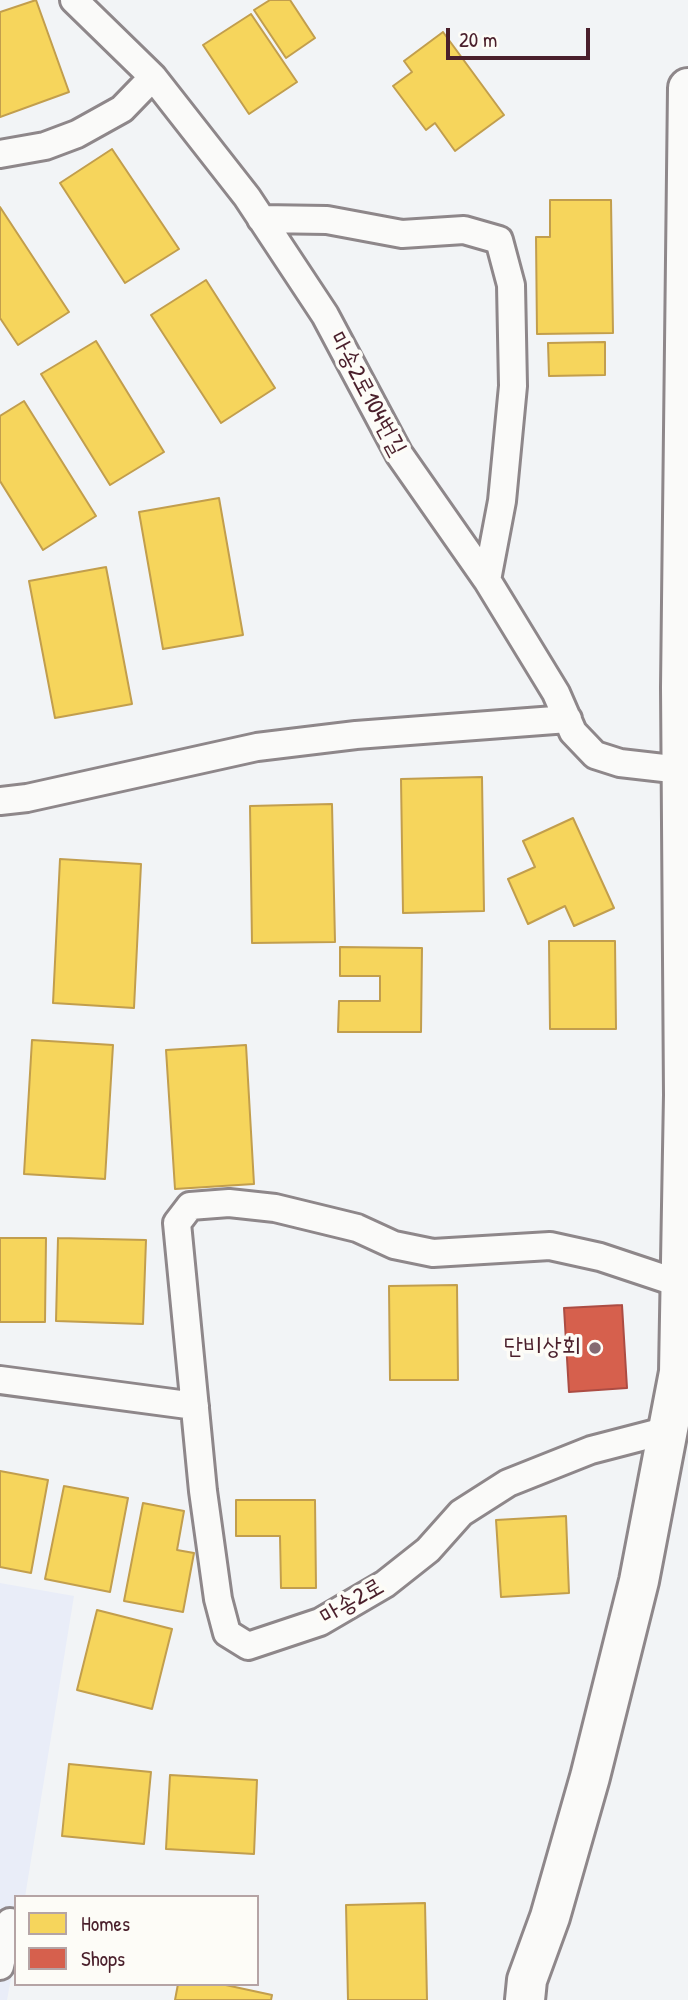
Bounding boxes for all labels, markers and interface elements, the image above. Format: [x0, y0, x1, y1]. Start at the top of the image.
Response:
scale bar [450, 14, 594, 58]
text: 20 m [459, 25, 497, 54]
street label: 마송2로104번길 [322, 327, 412, 461]
place label: 단비상회 [504, 1334, 581, 1362]
marker: 단비상회 [587, 1340, 603, 1356]
street label: 마송2로 [315, 1572, 389, 1632]
legend [14, 1895, 259, 1986]
text: Homes [81, 1909, 130, 1938]
text: Shops [81, 1944, 125, 1973]

